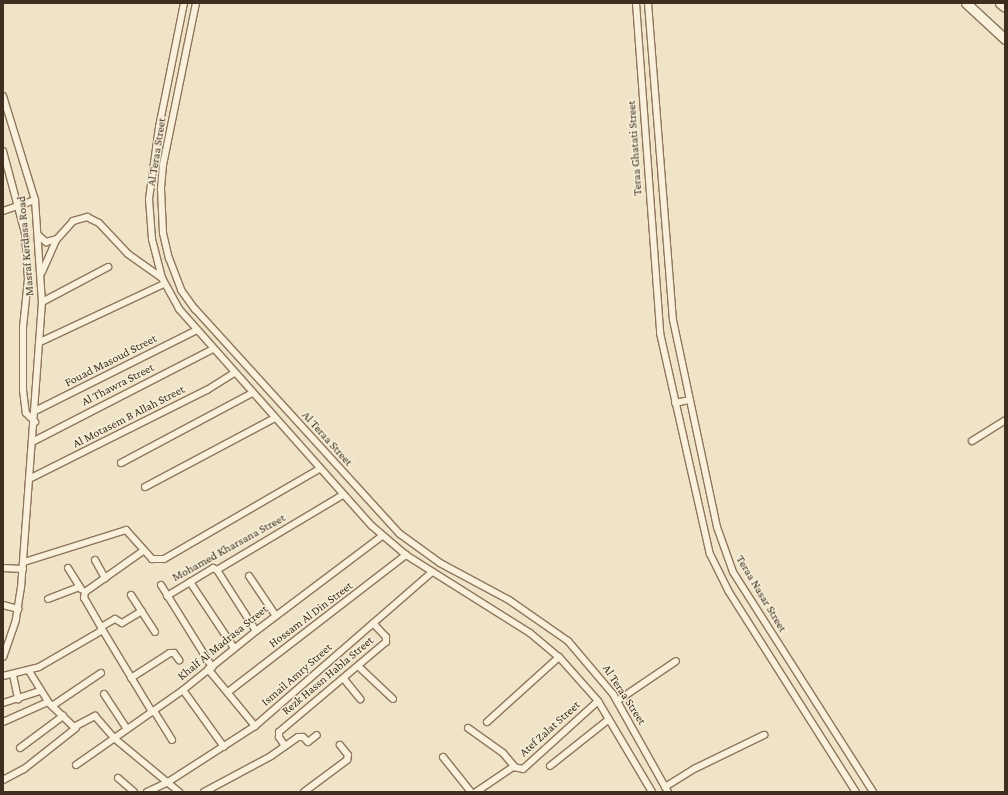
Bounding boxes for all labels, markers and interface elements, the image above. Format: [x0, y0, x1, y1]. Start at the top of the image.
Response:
street label: Teraa Ghatati Street [624, 100, 646, 196]
street label: Al Teraa Street [144, 117, 170, 187]
street label: Masraf Kerdasa Road [14, 195, 38, 297]
street label: Fouad Masoud Street [63, 332, 159, 390]
street label: Al Thawra Street [79, 361, 157, 409]
street label: Al Motasem B Allah Street [71, 382, 187, 452]
street label: Al Teraa Street [299, 409, 355, 469]
street label: Mohamed Kharsana Street [170, 511, 288, 585]
street label: Teraa Nasar Street [732, 553, 790, 635]
street label: Hossam Al Din Street [266, 579, 356, 651]
street label: Khalf Al Madrasa Street [175, 602, 271, 684]
street label: Rezk Hassn Habla Street [279, 634, 377, 718]
street label: Ismail Amry Street [259, 640, 335, 710]
street label: Al Teraa Street [599, 662, 649, 728]
street label: Atef Zalat Street [517, 698, 583, 760]

